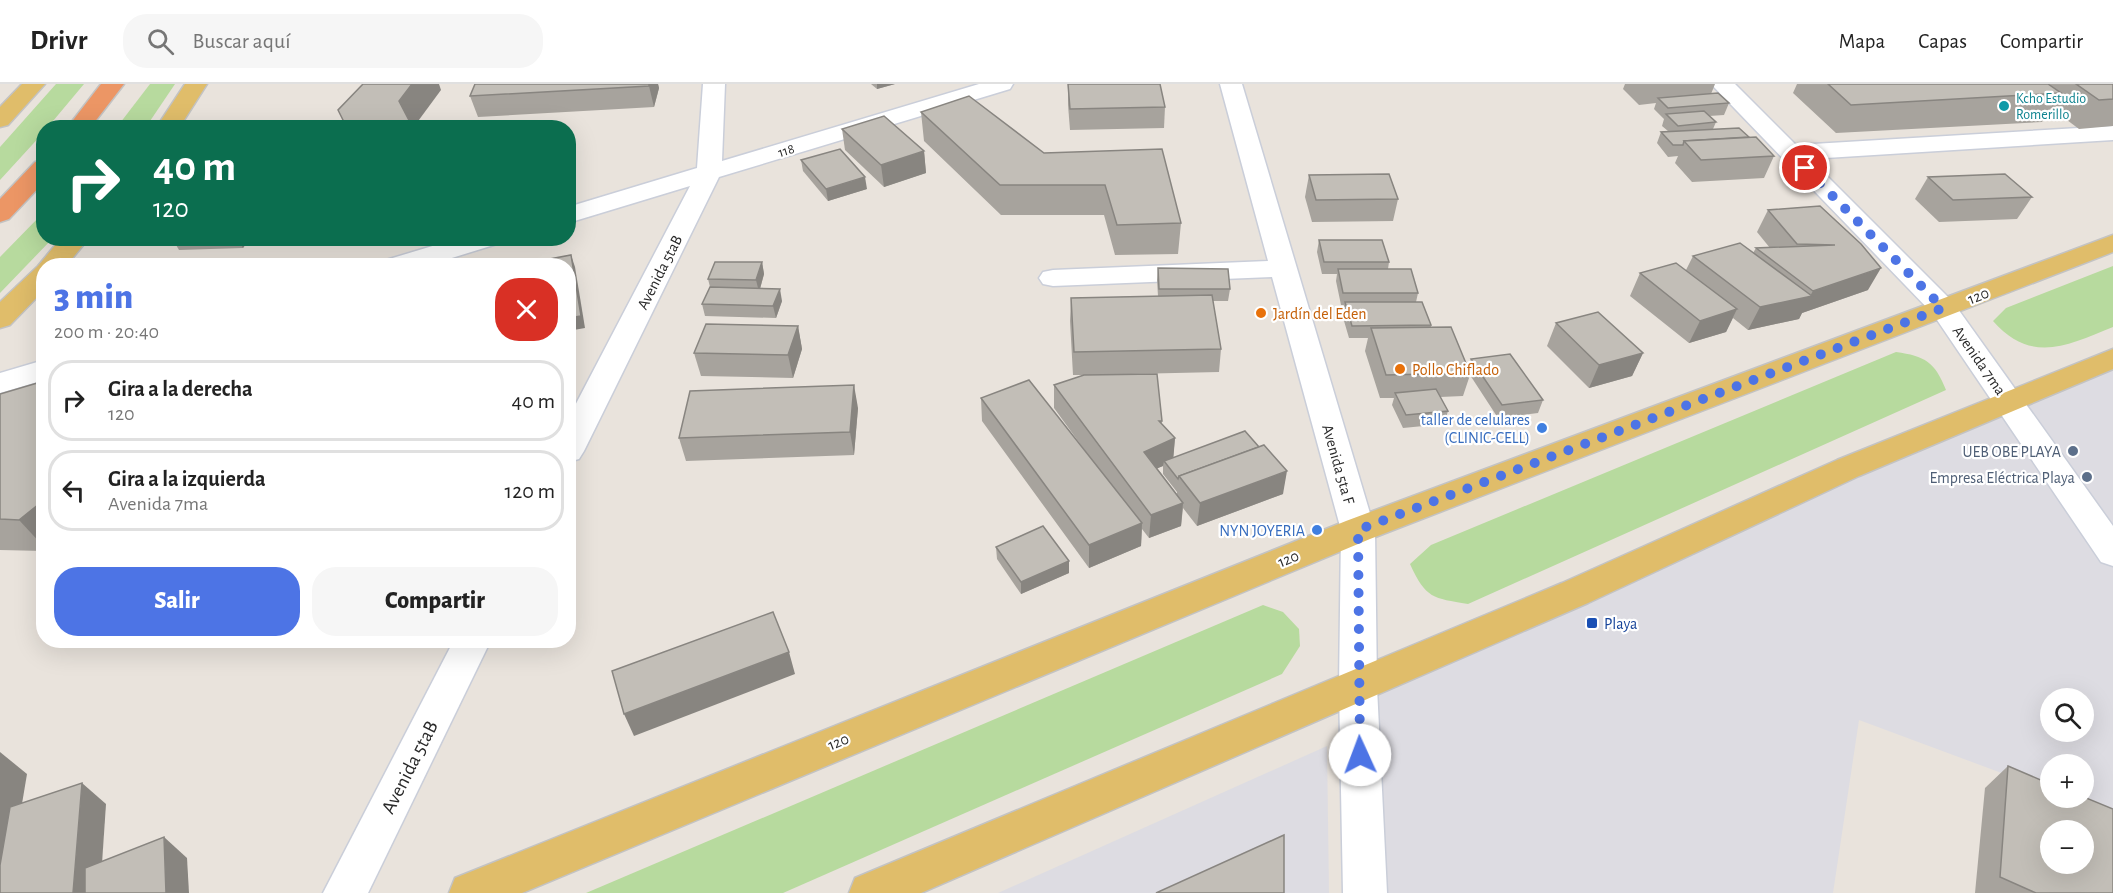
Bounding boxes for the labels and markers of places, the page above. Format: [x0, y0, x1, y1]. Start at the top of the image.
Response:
place label: Kcho Estudio Romerillo [2016, 92, 2086, 122]
marker: Kcho Estudio Romerillo [1997, 99, 2011, 113]
pin [1779, 142, 1830, 193]
marker: Jardín del Eden [1254, 306, 1268, 320]
place label: Jardín del Eden [1273, 306, 1367, 322]
marker: Pollo Chiflado [1393, 362, 1407, 376]
place label: Pollo Chiflado [1412, 362, 1499, 378]
place label: taller de celulares (CLINIC-CELL) [1421, 412, 1530, 446]
marker: taller de celulares (CLINIC-CELL) [1535, 421, 1549, 435]
place label: UEB OBE PLAYA [1963, 444, 2061, 460]
marker: UEB OBE PLAYA [2066, 444, 2080, 458]
place label: Empresa Eléctrica Playa [1929, 470, 2075, 487]
marker: Empresa Eléctrica Playa [2080, 470, 2094, 484]
place label: NYN JOYERIA [1219, 523, 1305, 539]
marker: NYN JOYERIA [1310, 523, 1324, 537]
marker: Playa [1585, 616, 1599, 630]
place label: Playa [1604, 616, 1637, 633]

